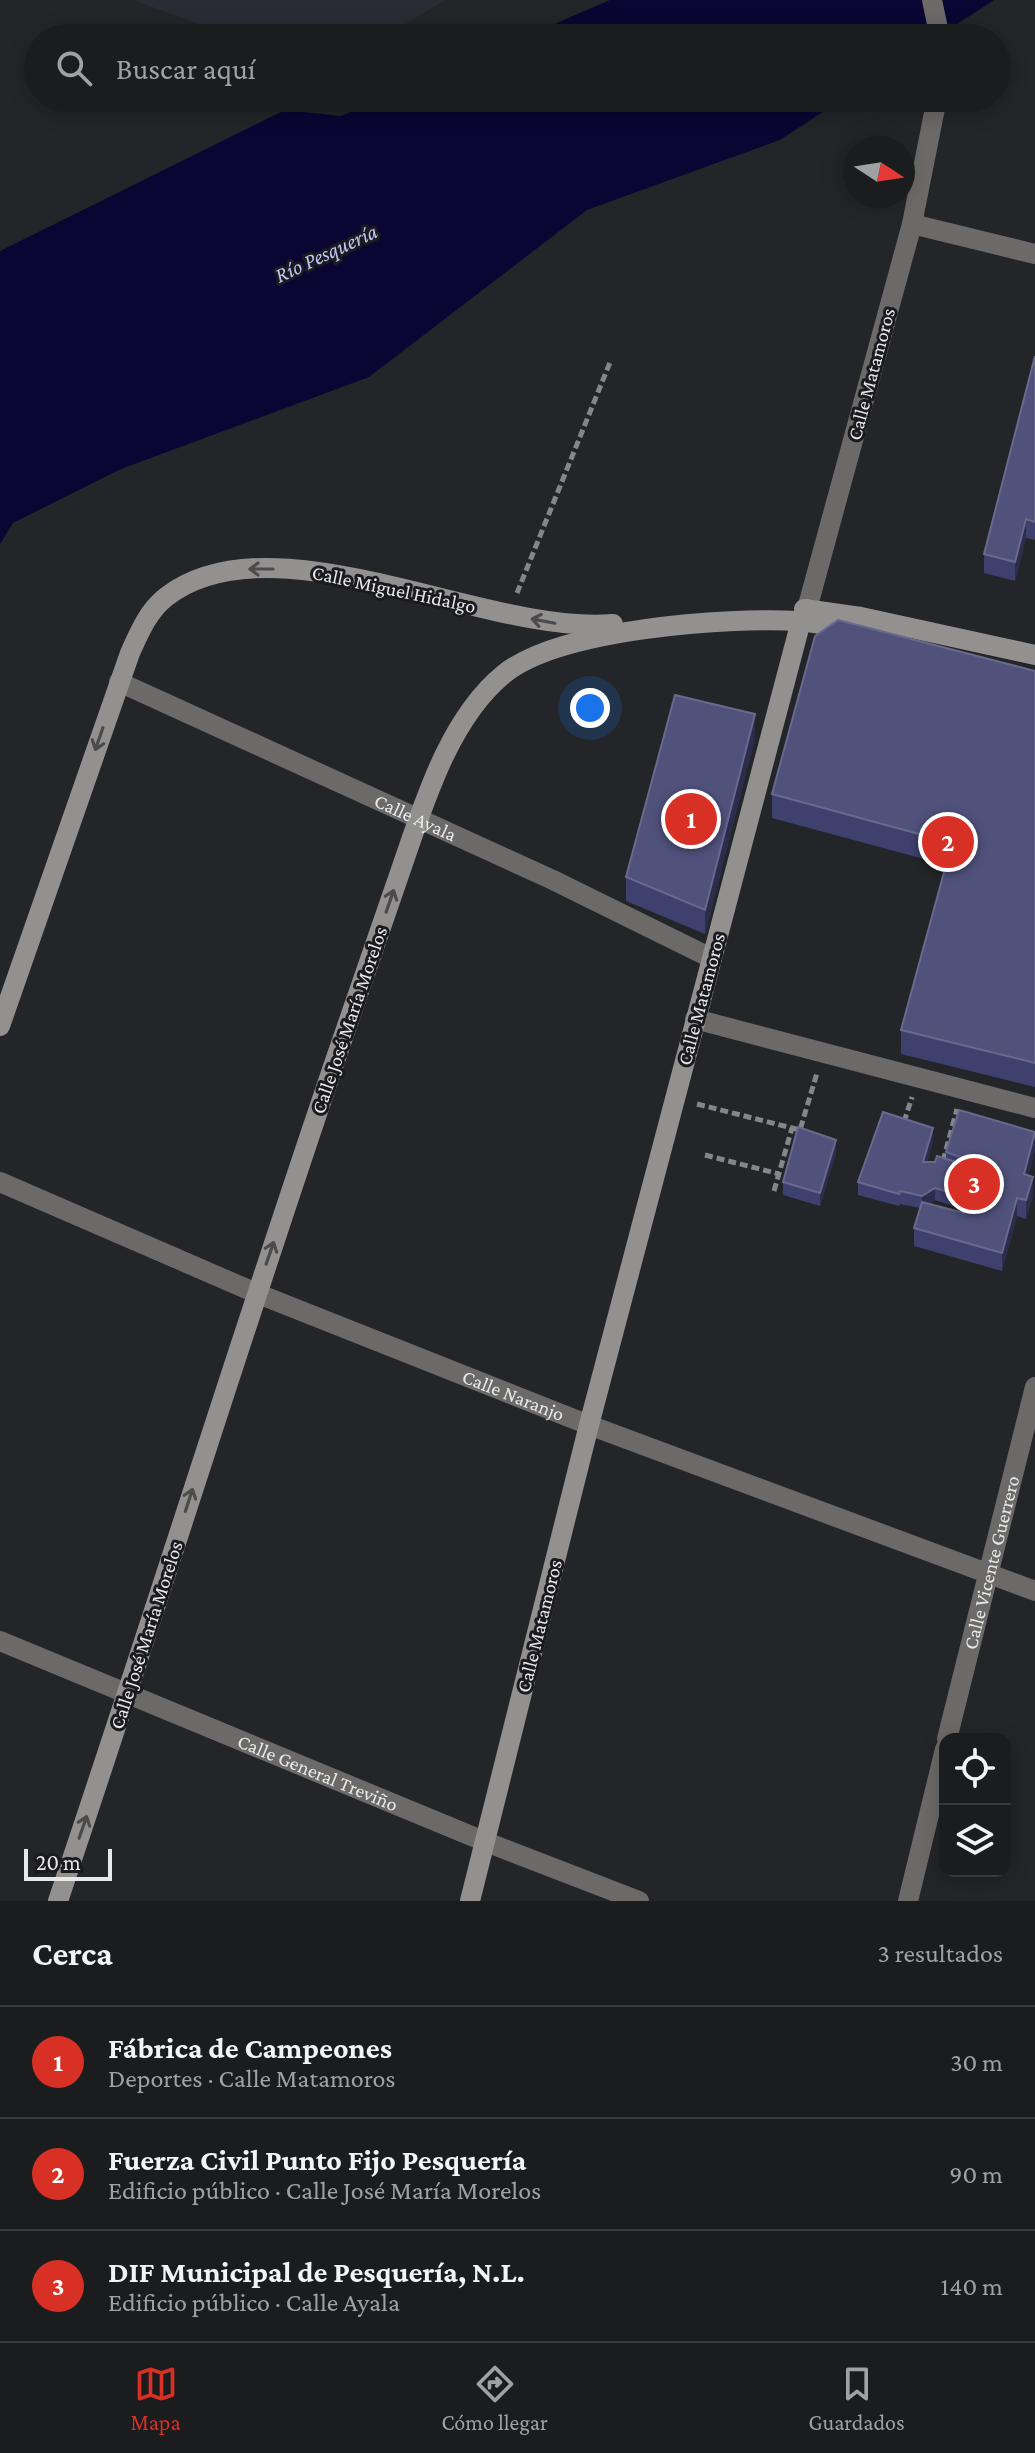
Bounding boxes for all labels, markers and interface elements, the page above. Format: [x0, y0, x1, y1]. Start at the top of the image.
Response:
search box [24, 24, 1011, 112]
icon: search [52, 46, 96, 90]
text: Buscar aquí [116, 52, 256, 85]
north arrow [843, 136, 915, 208]
water label: Río Pesquería [271, 218, 381, 288]
street label: Calle Matamoros [843, 305, 899, 443]
street label: Calle Miguel Hidalgo [310, 561, 478, 618]
one-way arrow [248, 562, 275, 577]
one-way arrow [531, 613, 556, 628]
your location [570, 688, 610, 728]
one-way arrow [91, 726, 106, 751]
street label: Calle Ayala [371, 789, 460, 846]
pin: 1 [665, 789, 717, 849]
pin: 2 [922, 812, 974, 872]
one-way arrow [384, 889, 399, 914]
street label: Calle José María Morelos [307, 923, 392, 1117]
street label: Calle Matamoros [673, 930, 729, 1068]
pin: 3 [948, 1154, 1000, 1214]
one-way arrow [263, 1241, 278, 1266]
street label: Calle Naranjo [459, 1365, 568, 1425]
street label: Calle Vicente Guerrero [959, 1473, 1023, 1652]
one-way arrow [183, 1488, 197, 1513]
street label: Calle José María Morelos [105, 1538, 188, 1732]
street label: Calle Matamoros [512, 1557, 566, 1695]
street label: Calle General Treviño [234, 1730, 401, 1815]
map controls [939, 1733, 1011, 1877]
button: locate [939, 1733, 1011, 1805]
button: layers [939, 1805, 1011, 1877]
one-way arrow [76, 1815, 91, 1840]
scale bar [24, 1845, 112, 1881]
text: 20 m [36, 1850, 81, 1875]
text: Cerca [32, 1935, 113, 1972]
text: 3 resultados [878, 1939, 1003, 1968]
text: Fábrica de Campeones [108, 2031, 392, 2064]
text: 1 [53, 2048, 63, 2077]
text: 30 m [950, 2048, 1003, 2077]
text: Deportes · Calle Matamoros [108, 2064, 396, 2093]
text: Fuerza Civil Punto Fijo Pesquería [108, 2143, 526, 2176]
text: 2 [51, 2160, 65, 2189]
text: 90 m [949, 2160, 1003, 2189]
text: Edificio público · Calle José María Morelos [108, 2176, 541, 2205]
text: DIF Municipal de Pesquería, N.L. [108, 2255, 525, 2288]
text: 3 [52, 2272, 64, 2301]
text: 140 m [941, 2272, 1003, 2301]
text: Edificio público · Calle Ayala [108, 2288, 400, 2317]
tab: Mapa [130, 2362, 181, 2435]
tab: Cómo llegar [441, 2362, 548, 2435]
tab: Guardados [809, 2362, 905, 2435]

